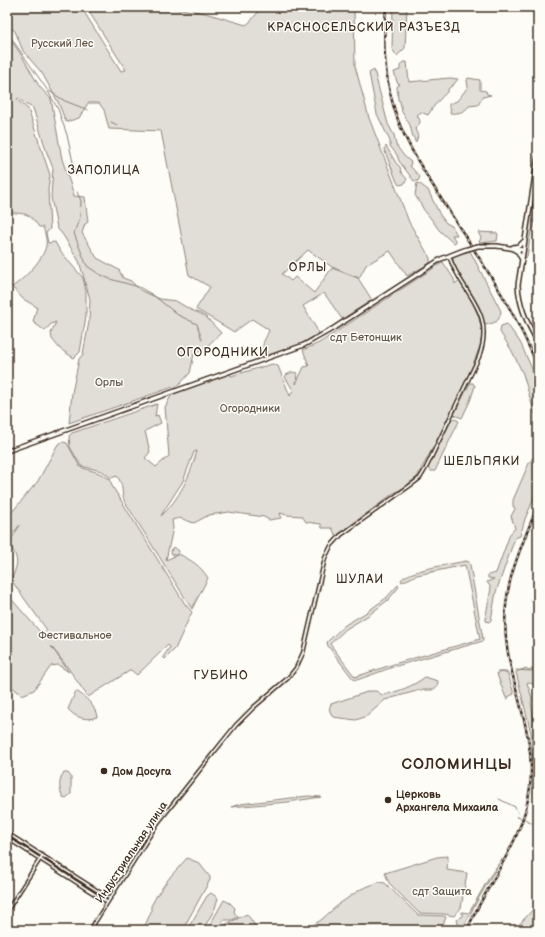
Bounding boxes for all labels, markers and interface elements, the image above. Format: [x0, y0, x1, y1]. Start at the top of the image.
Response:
district label: КРАСНОСЕЛЬСКИЙ РАЗЪЕЗД [267, 20, 461, 35]
park label: Русский Лес [31, 37, 94, 50]
district label: ЗАПОЛИЦА [68, 163, 140, 178]
district label: ОРЛЫ [289, 260, 327, 275]
park label: сдт Бетонщик [330, 331, 402, 344]
district label: ОГОРОДНИКИ [177, 345, 269, 360]
park label: Орлы [95, 376, 123, 389]
park label: Огородники [220, 402, 280, 415]
district label: ШЕЛЬПЯКИ [443, 454, 521, 469]
district label: ШУЛАИ [336, 572, 384, 587]
park label: Фестивальное [38, 629, 112, 642]
district label: ГУБИНО [193, 668, 249, 683]
district label: СОЛОМИНЦЫ [402, 755, 512, 774]
place label: Дом Досуга [112, 765, 172, 778]
marker: Дом Досуга [99, 766, 109, 776]
place label: Церковь Архангела Михаила [395, 788, 499, 814]
marker: Церковь Архангела Михаила [383, 795, 393, 805]
street label: Индустриальная улица [93, 799, 170, 905]
park label: сдт Защита [412, 885, 472, 898]

